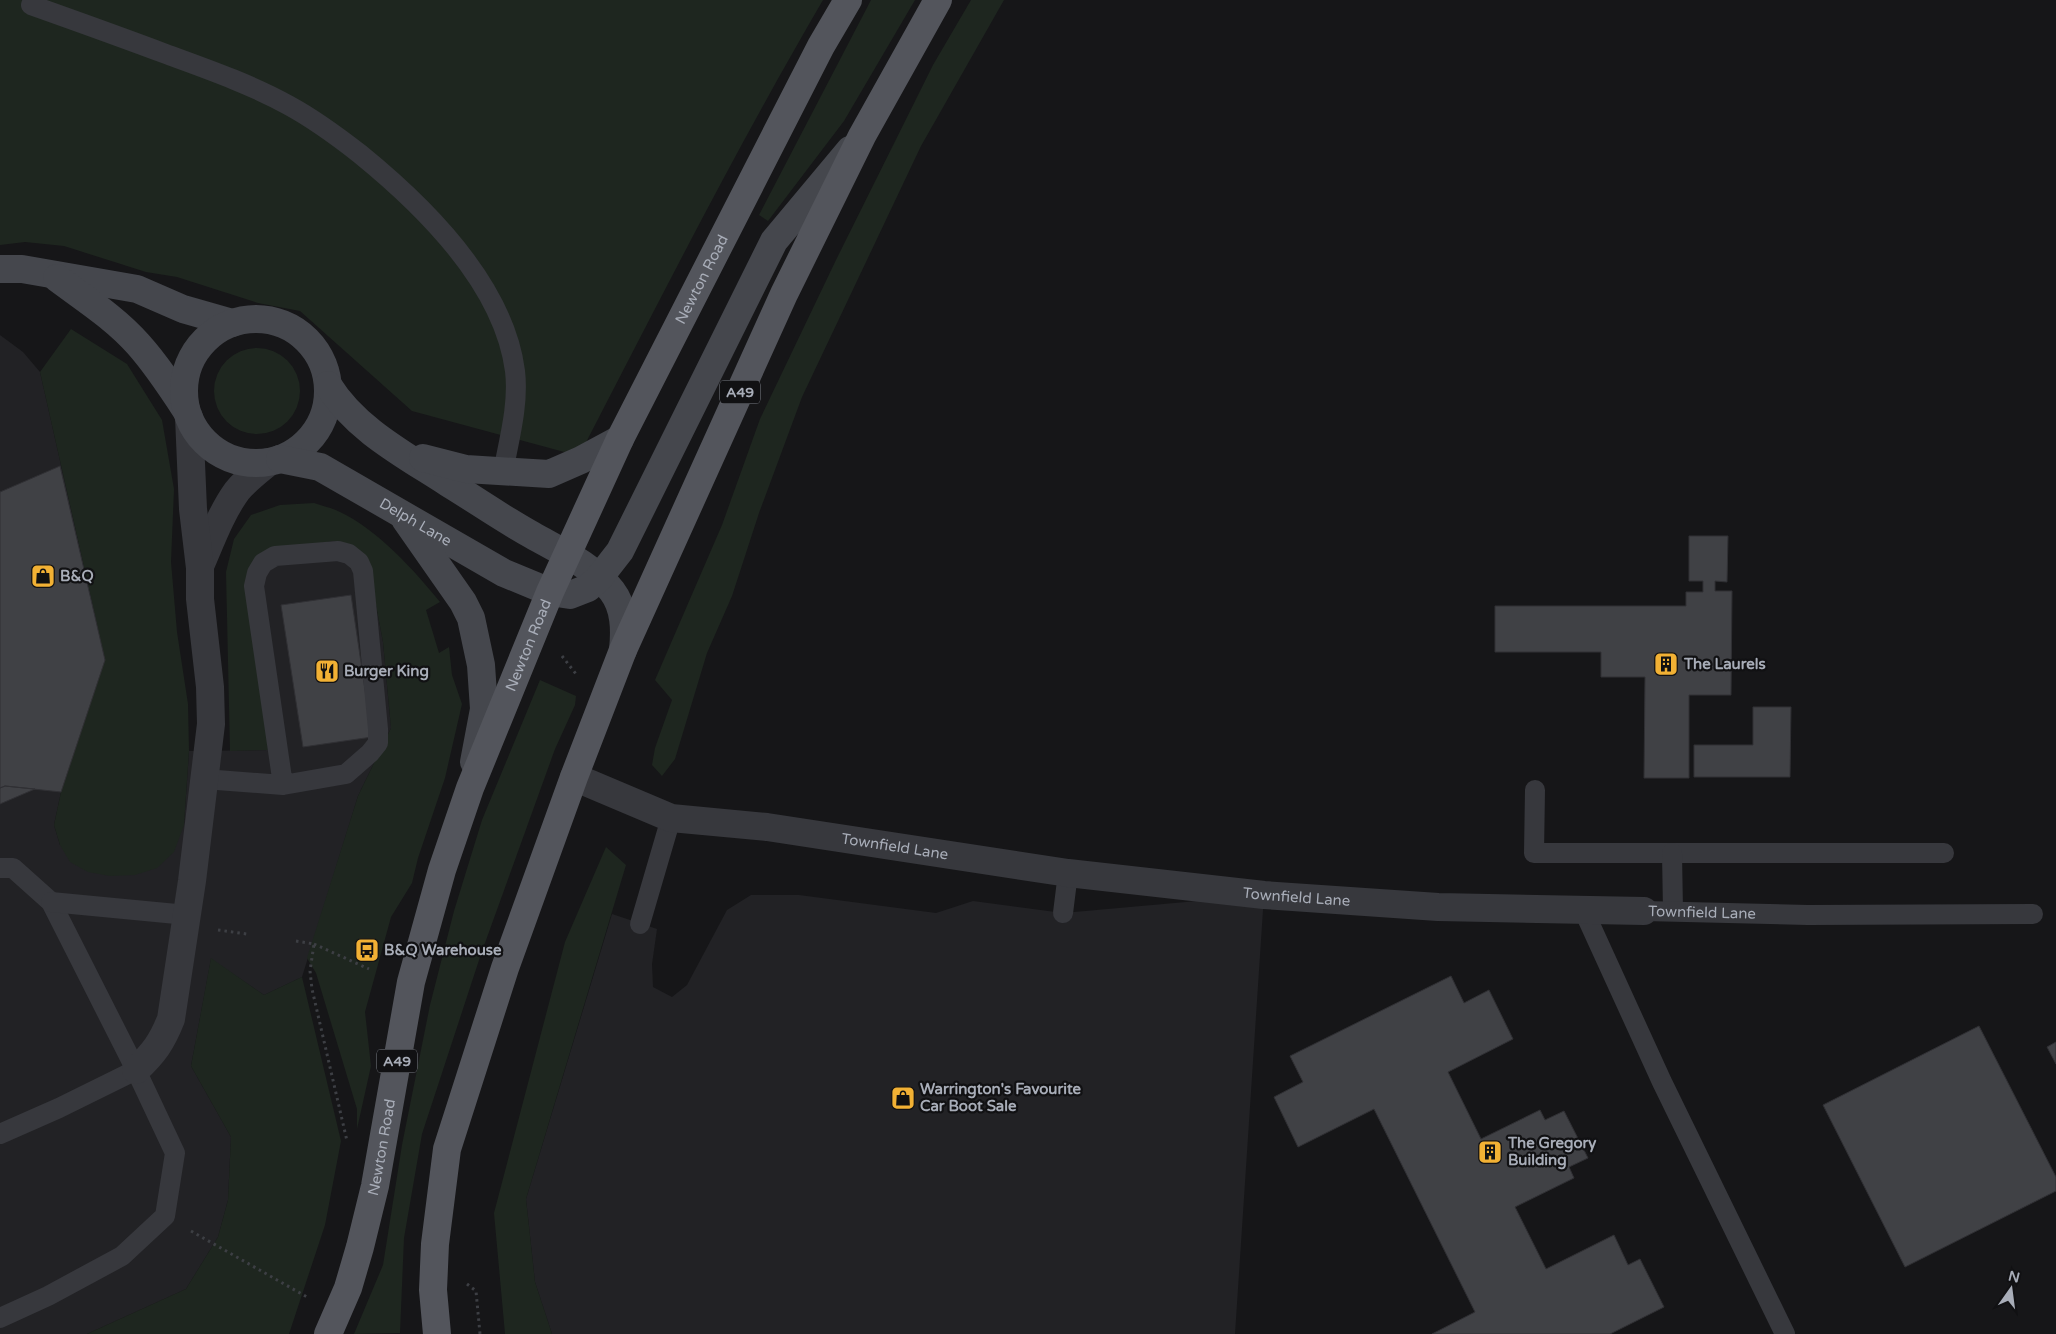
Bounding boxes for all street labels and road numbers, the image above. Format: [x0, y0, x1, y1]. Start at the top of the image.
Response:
street label: Newton Road [671, 232, 732, 327]
road number: A49 [720, 381, 760, 404]
street label: Delph Lane [376, 494, 455, 550]
street label: Newton Road [501, 596, 555, 694]
street label: Townfield Lane [840, 829, 950, 864]
street label: Townfield Lane [1242, 884, 1351, 910]
street label: Townfield Lane [1648, 902, 1756, 923]
road number: A49 [377, 1050, 417, 1072]
street label: Newton Road [364, 1097, 399, 1198]

